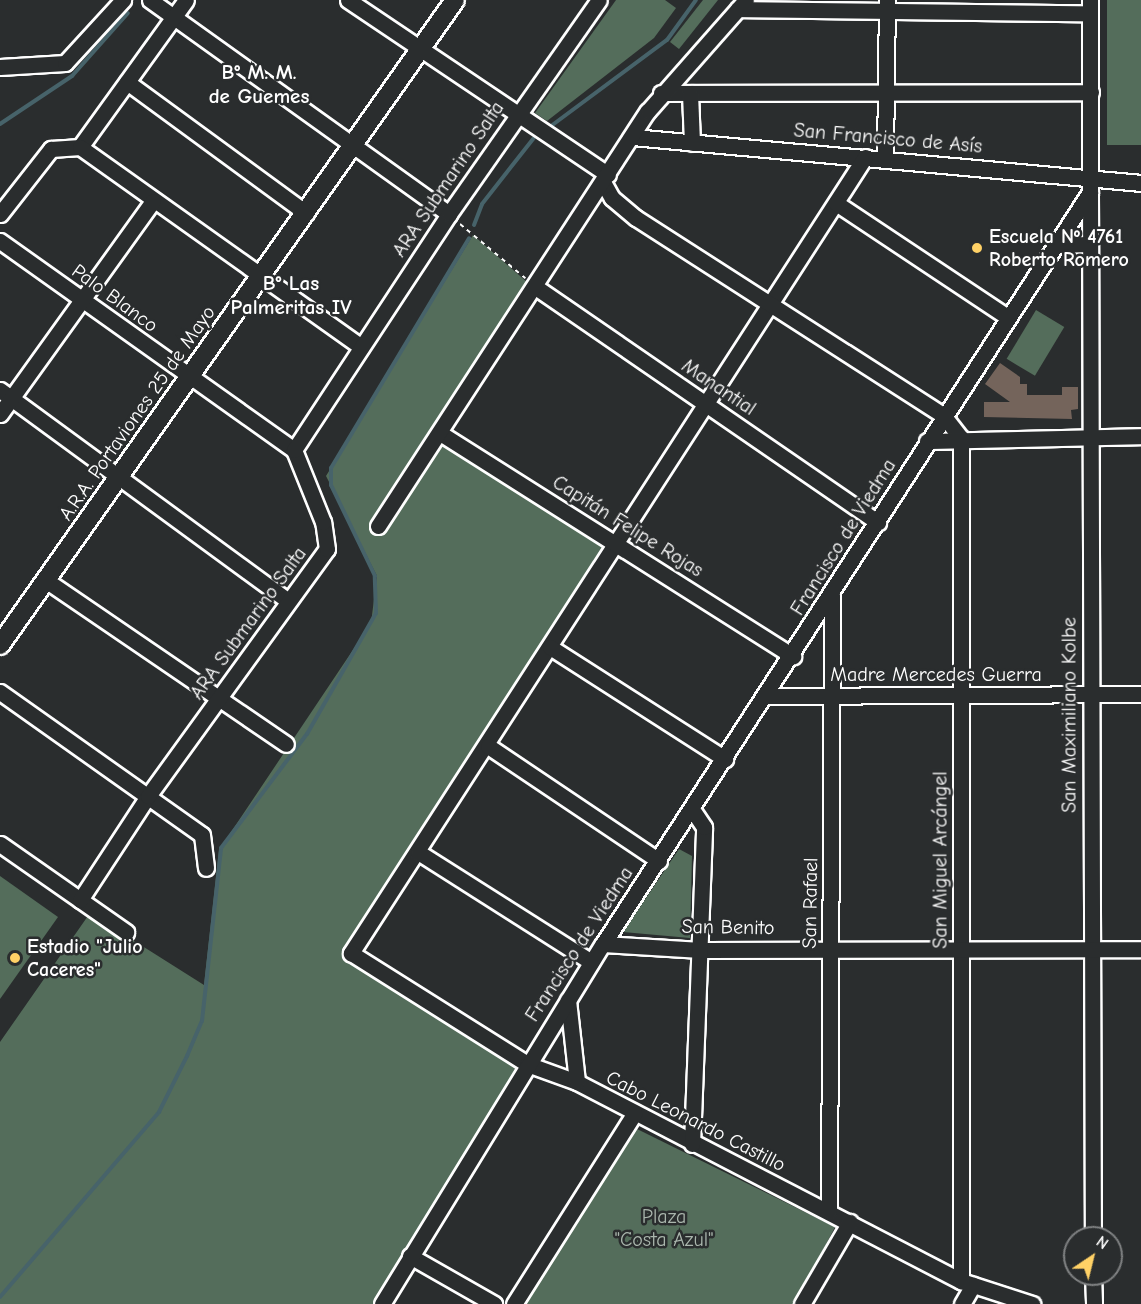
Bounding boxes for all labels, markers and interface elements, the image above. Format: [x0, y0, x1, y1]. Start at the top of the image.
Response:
district label: B° M. M. de Guemes [209, 59, 309, 109]
street label: ARA Submarino Salta [387, 97, 509, 261]
street label: San Francisco de Asís [793, 118, 983, 158]
place label: Escuela Nº 4761 Roberto Romero [989, 225, 1129, 272]
marker: Escuela Nº 4761 Roberto Romero [970, 241, 984, 255]
street label: Palo Blanco [67, 259, 163, 337]
district label: B° Las Palmeritas IV [230, 270, 352, 320]
street label: A.R.A. Portaviones 25 de Mayo [54, 301, 220, 525]
street label: Manantial [677, 353, 761, 421]
street label: Francisco de Viedma [785, 454, 901, 620]
street label: Capitán Felipe Rojas [548, 470, 708, 582]
street label: ARA Submarino Salta [185, 542, 311, 704]
street label: San Maximiliano Kolbe [1057, 617, 1081, 813]
street label: Madre Mercedes Guerra [830, 662, 1042, 686]
street label: San Miguel Arcángel [928, 771, 952, 949]
street label: San Rafael [797, 857, 823, 949]
street label: Francisco de Viedma [520, 862, 638, 1026]
street label: San Benito [681, 914, 775, 940]
place label: Estadio "Julio Caceres" [27, 934, 143, 981]
marker: Estadio "Julio Caceres" [8, 951, 22, 965]
street label: Cabo Leonardo Castillo [602, 1065, 790, 1177]
park label: Plaza "Costa Azul" [614, 1205, 714, 1252]
north arrow [1063, 1226, 1123, 1286]
text: N [1093, 1233, 1112, 1253]

